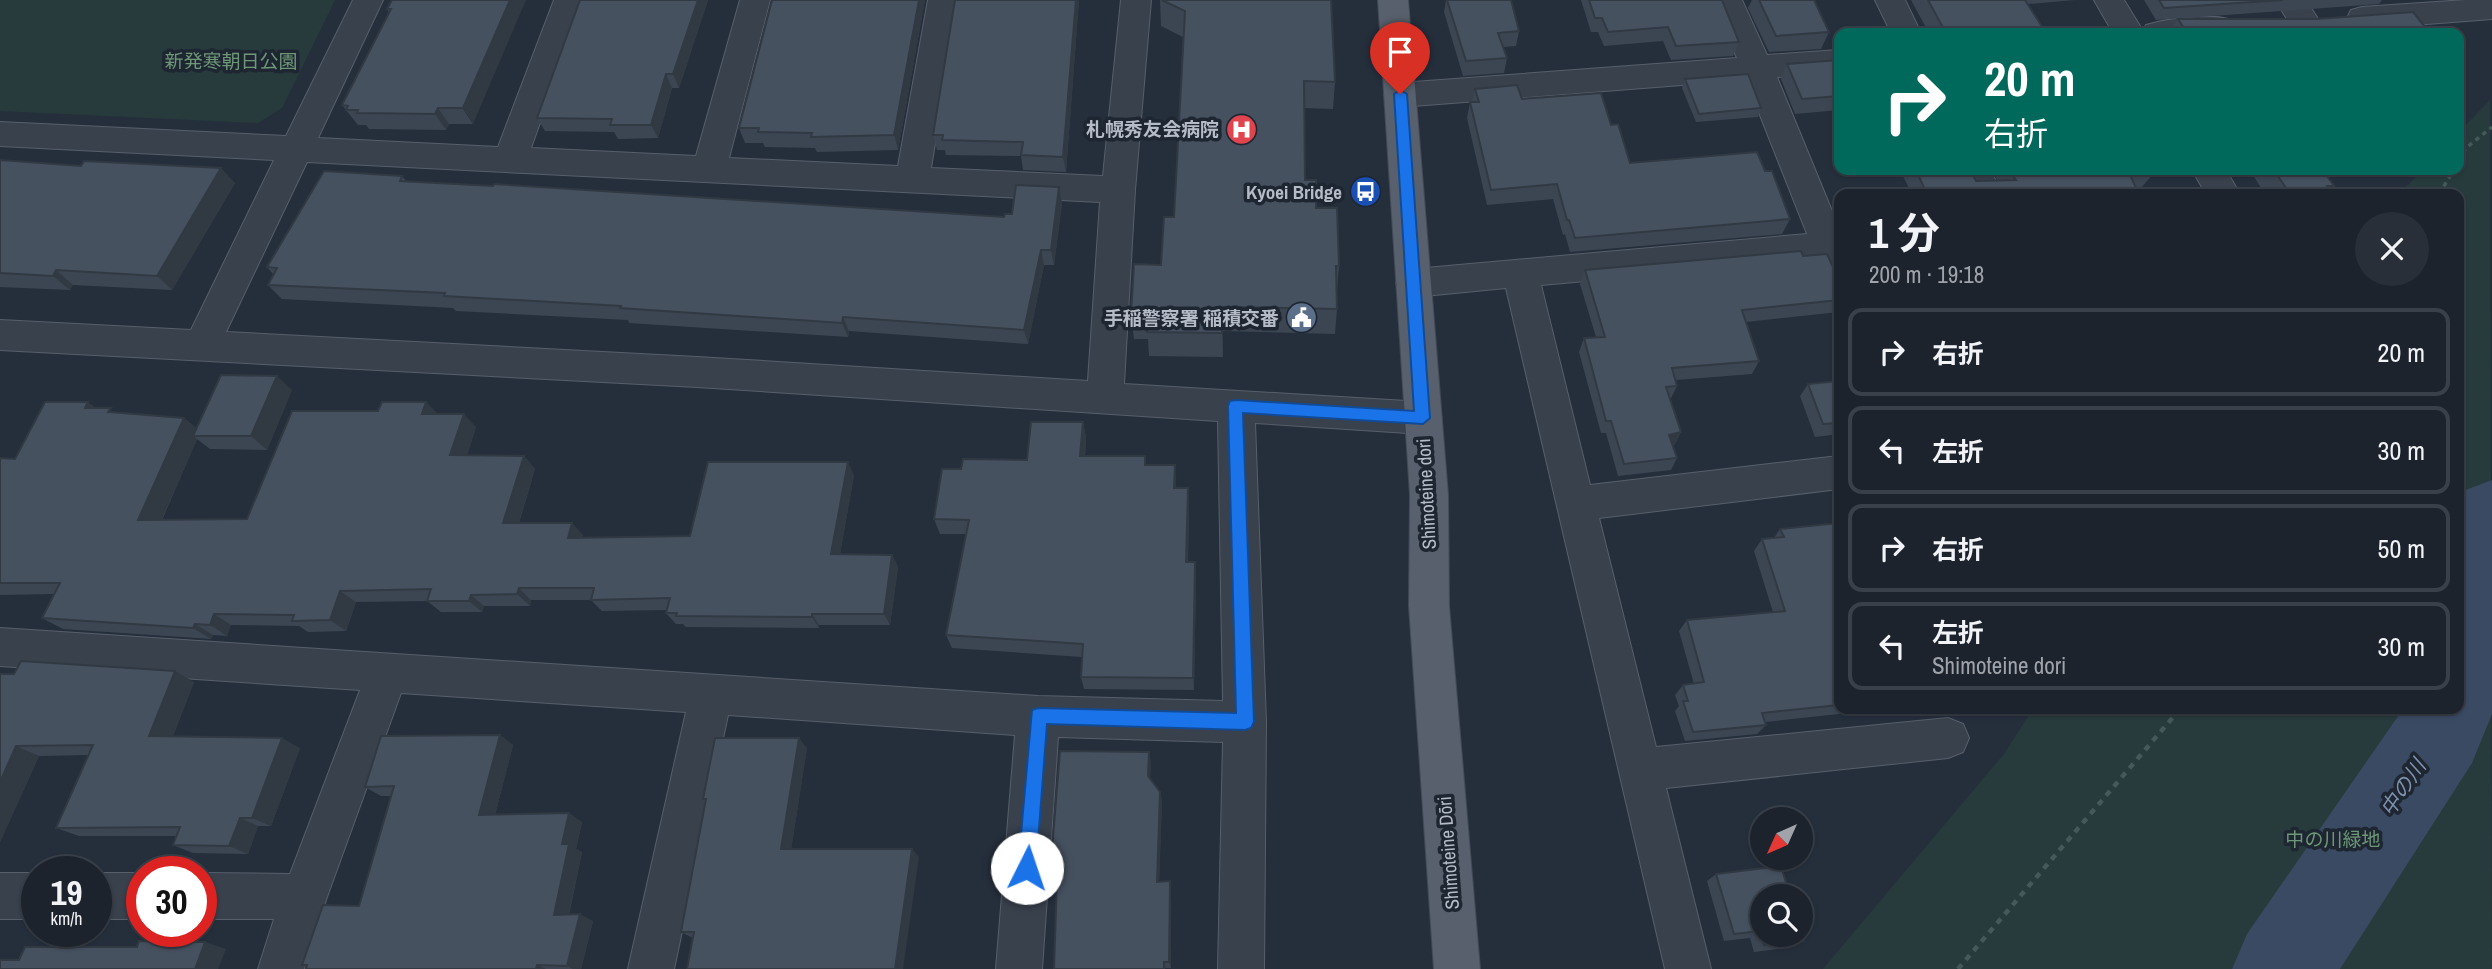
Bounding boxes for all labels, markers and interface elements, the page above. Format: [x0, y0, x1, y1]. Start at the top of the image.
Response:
pin [1370, 22, 1430, 94]
icon: arrive [1381, 33, 1419, 71]
text: 20 m [1984, 45, 2076, 111]
park label: 新発寒朝日公園 [164, 48, 298, 74]
icon: right [1869, 56, 1960, 147]
hospital icon: 札幌秀友会病院 [1225, 112, 1259, 146]
text: 右折 [1984, 112, 2048, 155]
place label: 札幌秀友会病院 [1086, 116, 1219, 142]
bus stop icon: Kyoei Bridge [1348, 175, 1382, 209]
place label: Kyoei Bridge [1246, 179, 1342, 205]
text: 1 分 [1869, 205, 1940, 261]
button: close [2355, 212, 2429, 286]
text: 200 m · 19:18 [1869, 259, 1984, 290]
public building icon: 手稲警察署 稲積交番 [1285, 301, 1319, 335]
place label: 手稲警察署 稲積交番 [1104, 305, 1279, 331]
icon: right [1873, 333, 1911, 371]
text: 20 m [2378, 335, 2425, 370]
text: 右折 [1932, 336, 1984, 371]
icon: left [1873, 431, 1911, 469]
text: 30 m [2378, 433, 2425, 468]
text: 左折 [1932, 434, 1984, 469]
street label: Shimoteine dori [1410, 438, 1442, 550]
icon: right [1873, 529, 1911, 567]
text: 50 m [2378, 531, 2425, 566]
text: 右折 [1932, 532, 1984, 567]
text: 左折 [1932, 615, 1984, 650]
icon: left [1873, 627, 1911, 665]
text: 30 m [2378, 629, 2425, 664]
text: Shimoteine dori [1932, 650, 2066, 681]
water label: 中の川 [2373, 752, 2433, 822]
street label: Shimoteine Dōri [1431, 796, 1465, 910]
north arrow [1750, 807, 1813, 870]
map controls [1750, 807, 1813, 947]
park label: 中の川緑地 [2285, 826, 2381, 852]
position arrow [990, 831, 1064, 905]
speed limit sign: 30 [126, 856, 217, 947]
text: 19 [51, 869, 82, 916]
button: search [1750, 884, 1813, 947]
text: km/h [51, 906, 83, 931]

